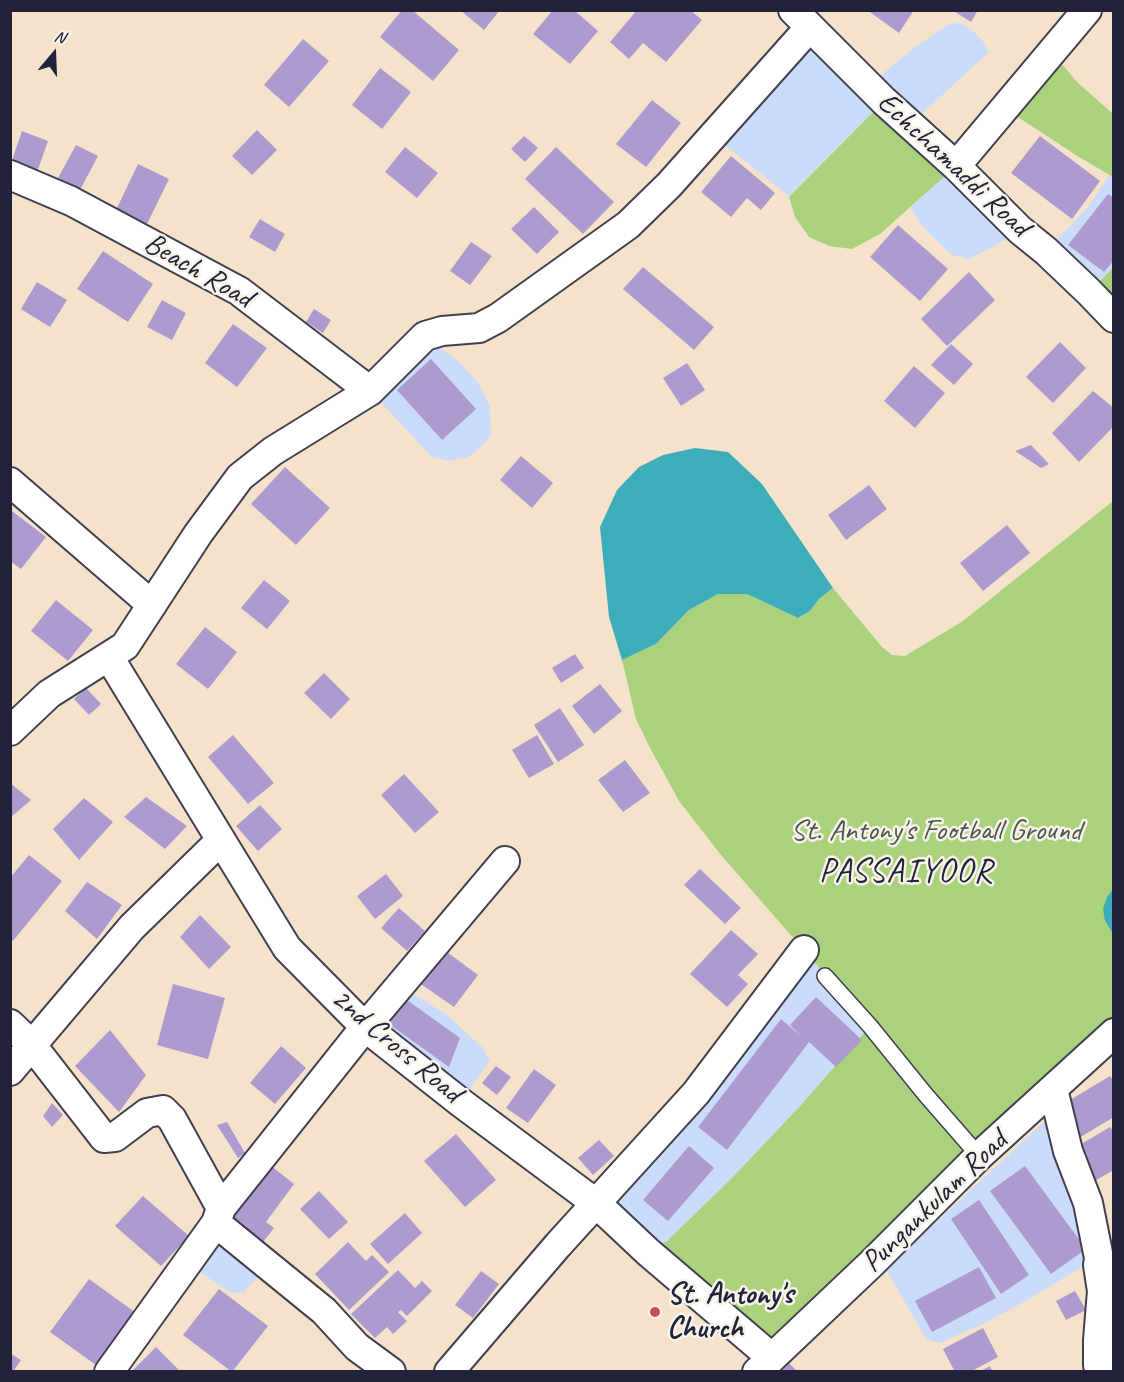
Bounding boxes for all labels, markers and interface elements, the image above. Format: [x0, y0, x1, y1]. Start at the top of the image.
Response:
north arrow [24, 24, 84, 84]
text: N [52, 26, 68, 48]
street label: Echchamaddi Road [869, 85, 1037, 245]
street label: Beach Road [137, 226, 259, 316]
park label: St. Antony's Football Ground [790, 813, 1082, 849]
district label: PASSAIYOOR [821, 852, 991, 892]
street label: 2nd Cross Road [323, 981, 469, 1111]
street label: Pungankulam Road [855, 1124, 1015, 1280]
place label: St. Antony's Church [667, 1277, 793, 1348]
marker: St. Antony's Church [648, 1305, 662, 1319]

